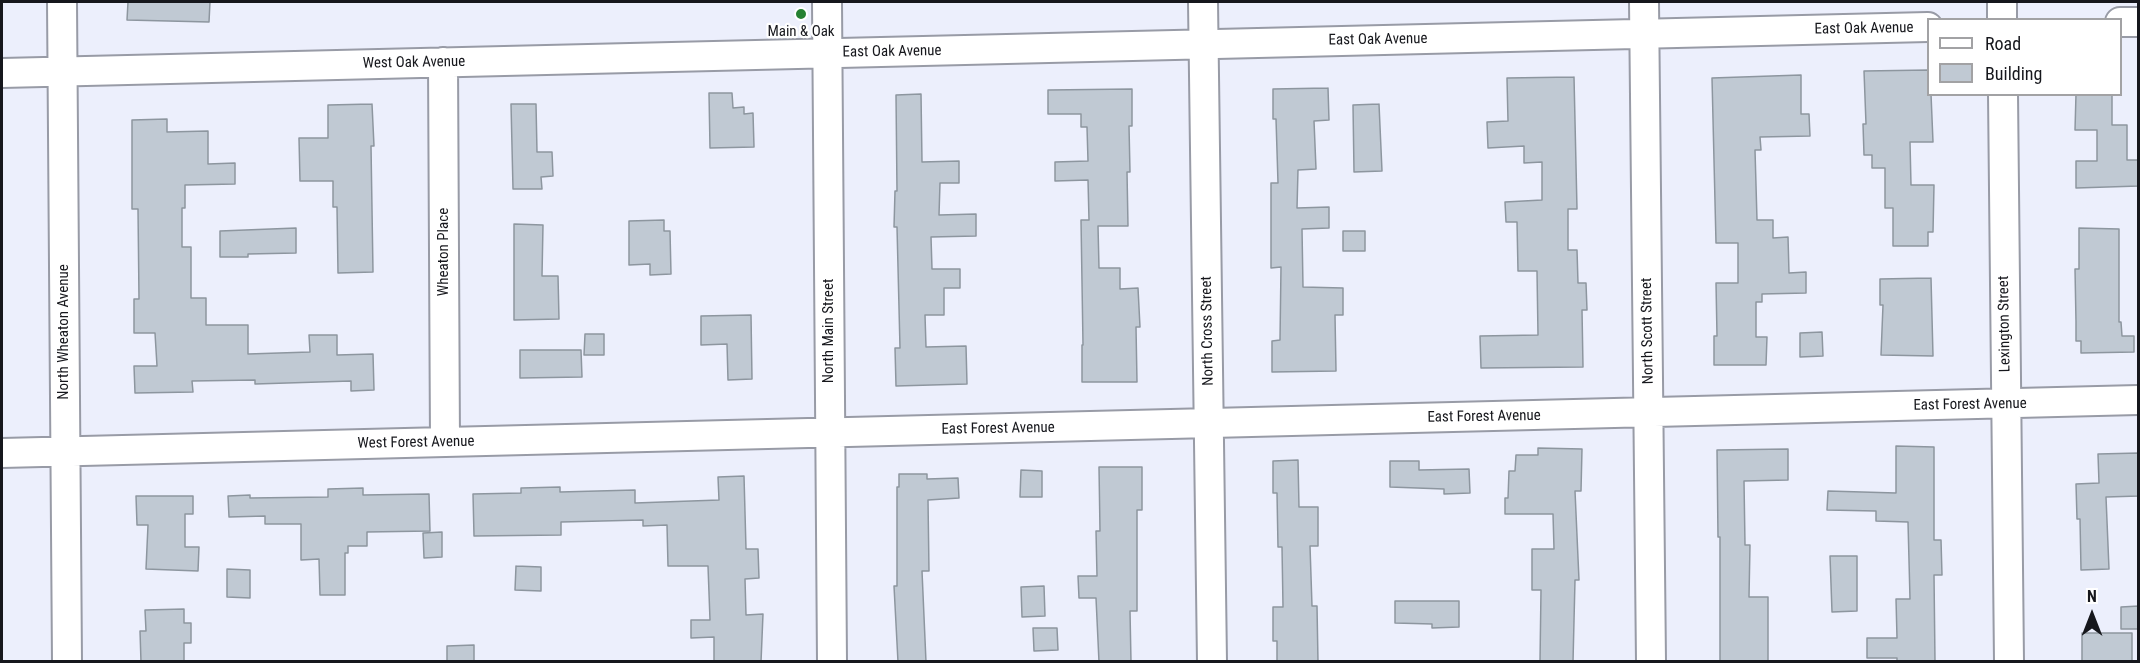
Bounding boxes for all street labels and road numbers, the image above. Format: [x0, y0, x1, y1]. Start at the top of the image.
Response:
street label: East Oak Avenue [1814, 19, 1914, 39]
street label: East Oak Avenue [1328, 30, 1428, 50]
street label: East Oak Avenue [842, 42, 942, 62]
street label: West Oak Avenue [363, 53, 465, 73]
street label: Wheaton Place [435, 208, 453, 296]
street label: North Wheaton Avenue [55, 264, 73, 400]
street label: North Cross Street [1198, 276, 1218, 386]
street label: Lexington Street [1995, 276, 2015, 372]
street label: North Scott Street [1638, 278, 1658, 384]
street label: North Main Street [820, 279, 838, 383]
street label: East Forest Avenue [1913, 395, 2027, 415]
street label: East Forest Avenue [1427, 407, 1541, 427]
street label: East Forest Avenue [941, 419, 1055, 439]
street label: West Forest Avenue [357, 433, 475, 453]

